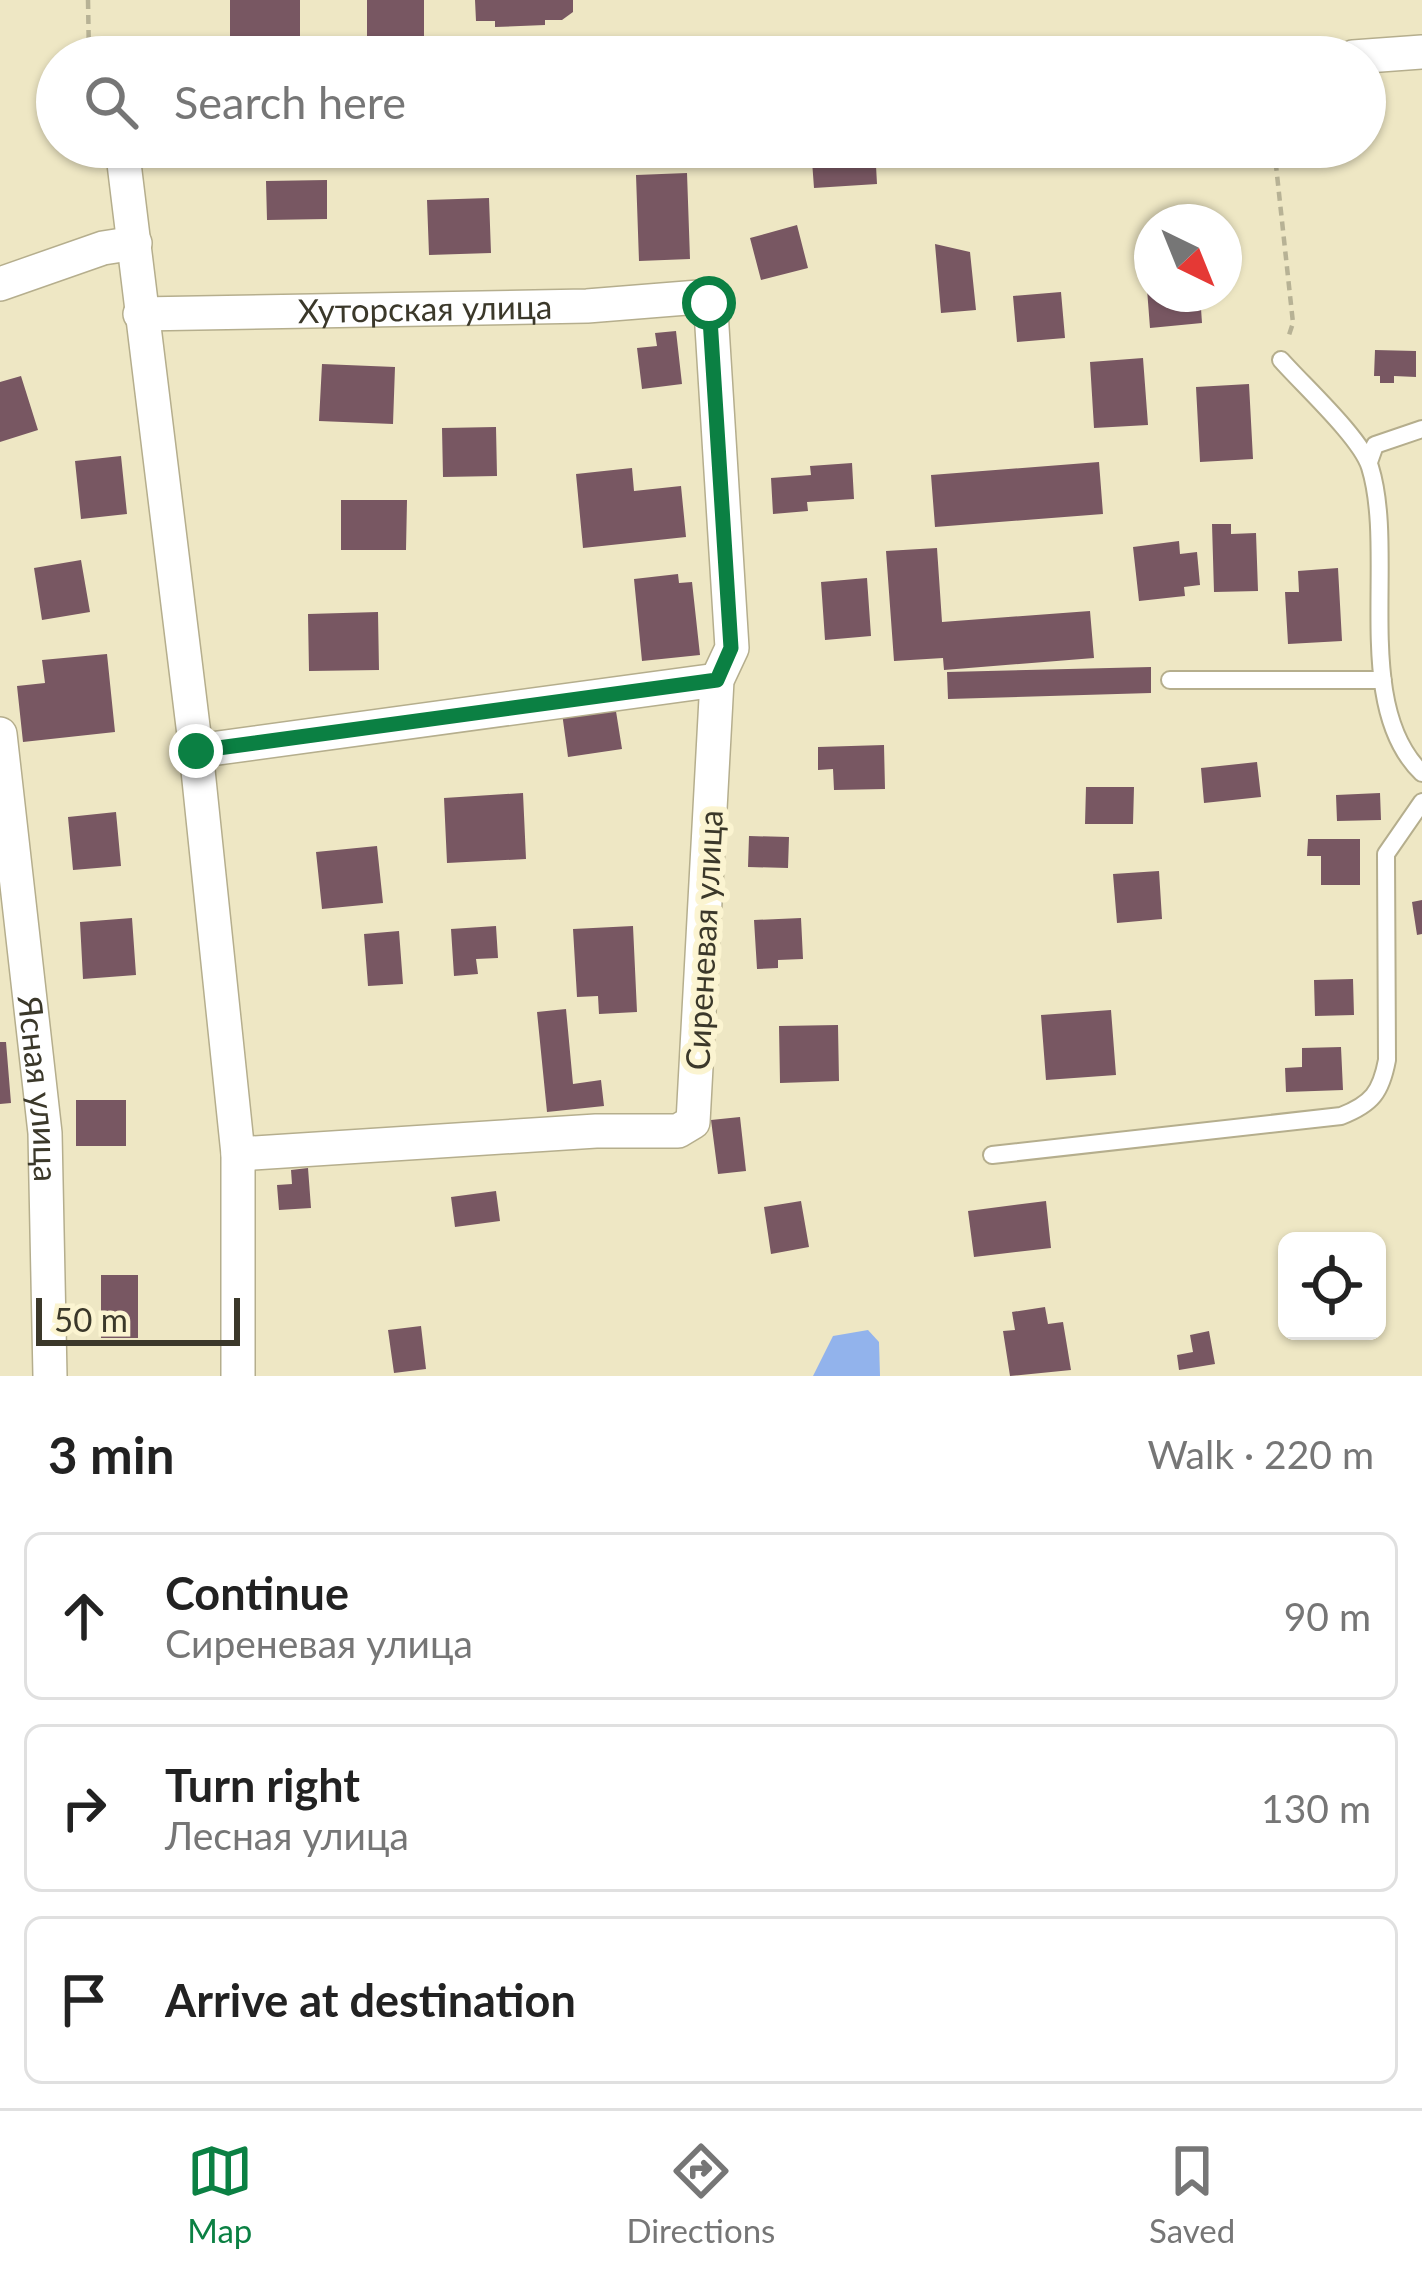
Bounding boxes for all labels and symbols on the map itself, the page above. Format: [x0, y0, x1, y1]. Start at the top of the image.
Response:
north arrow [1134, 204, 1242, 312]
route start [682, 276, 736, 330]
street label: Хуторская улица [297, 286, 552, 330]
route end [169, 724, 223, 778]
street label: Сиреневая улица [676, 809, 730, 1071]
street label: Ясная улица [11, 992, 67, 1182]
scale bar [36, 1292, 240, 1345]

